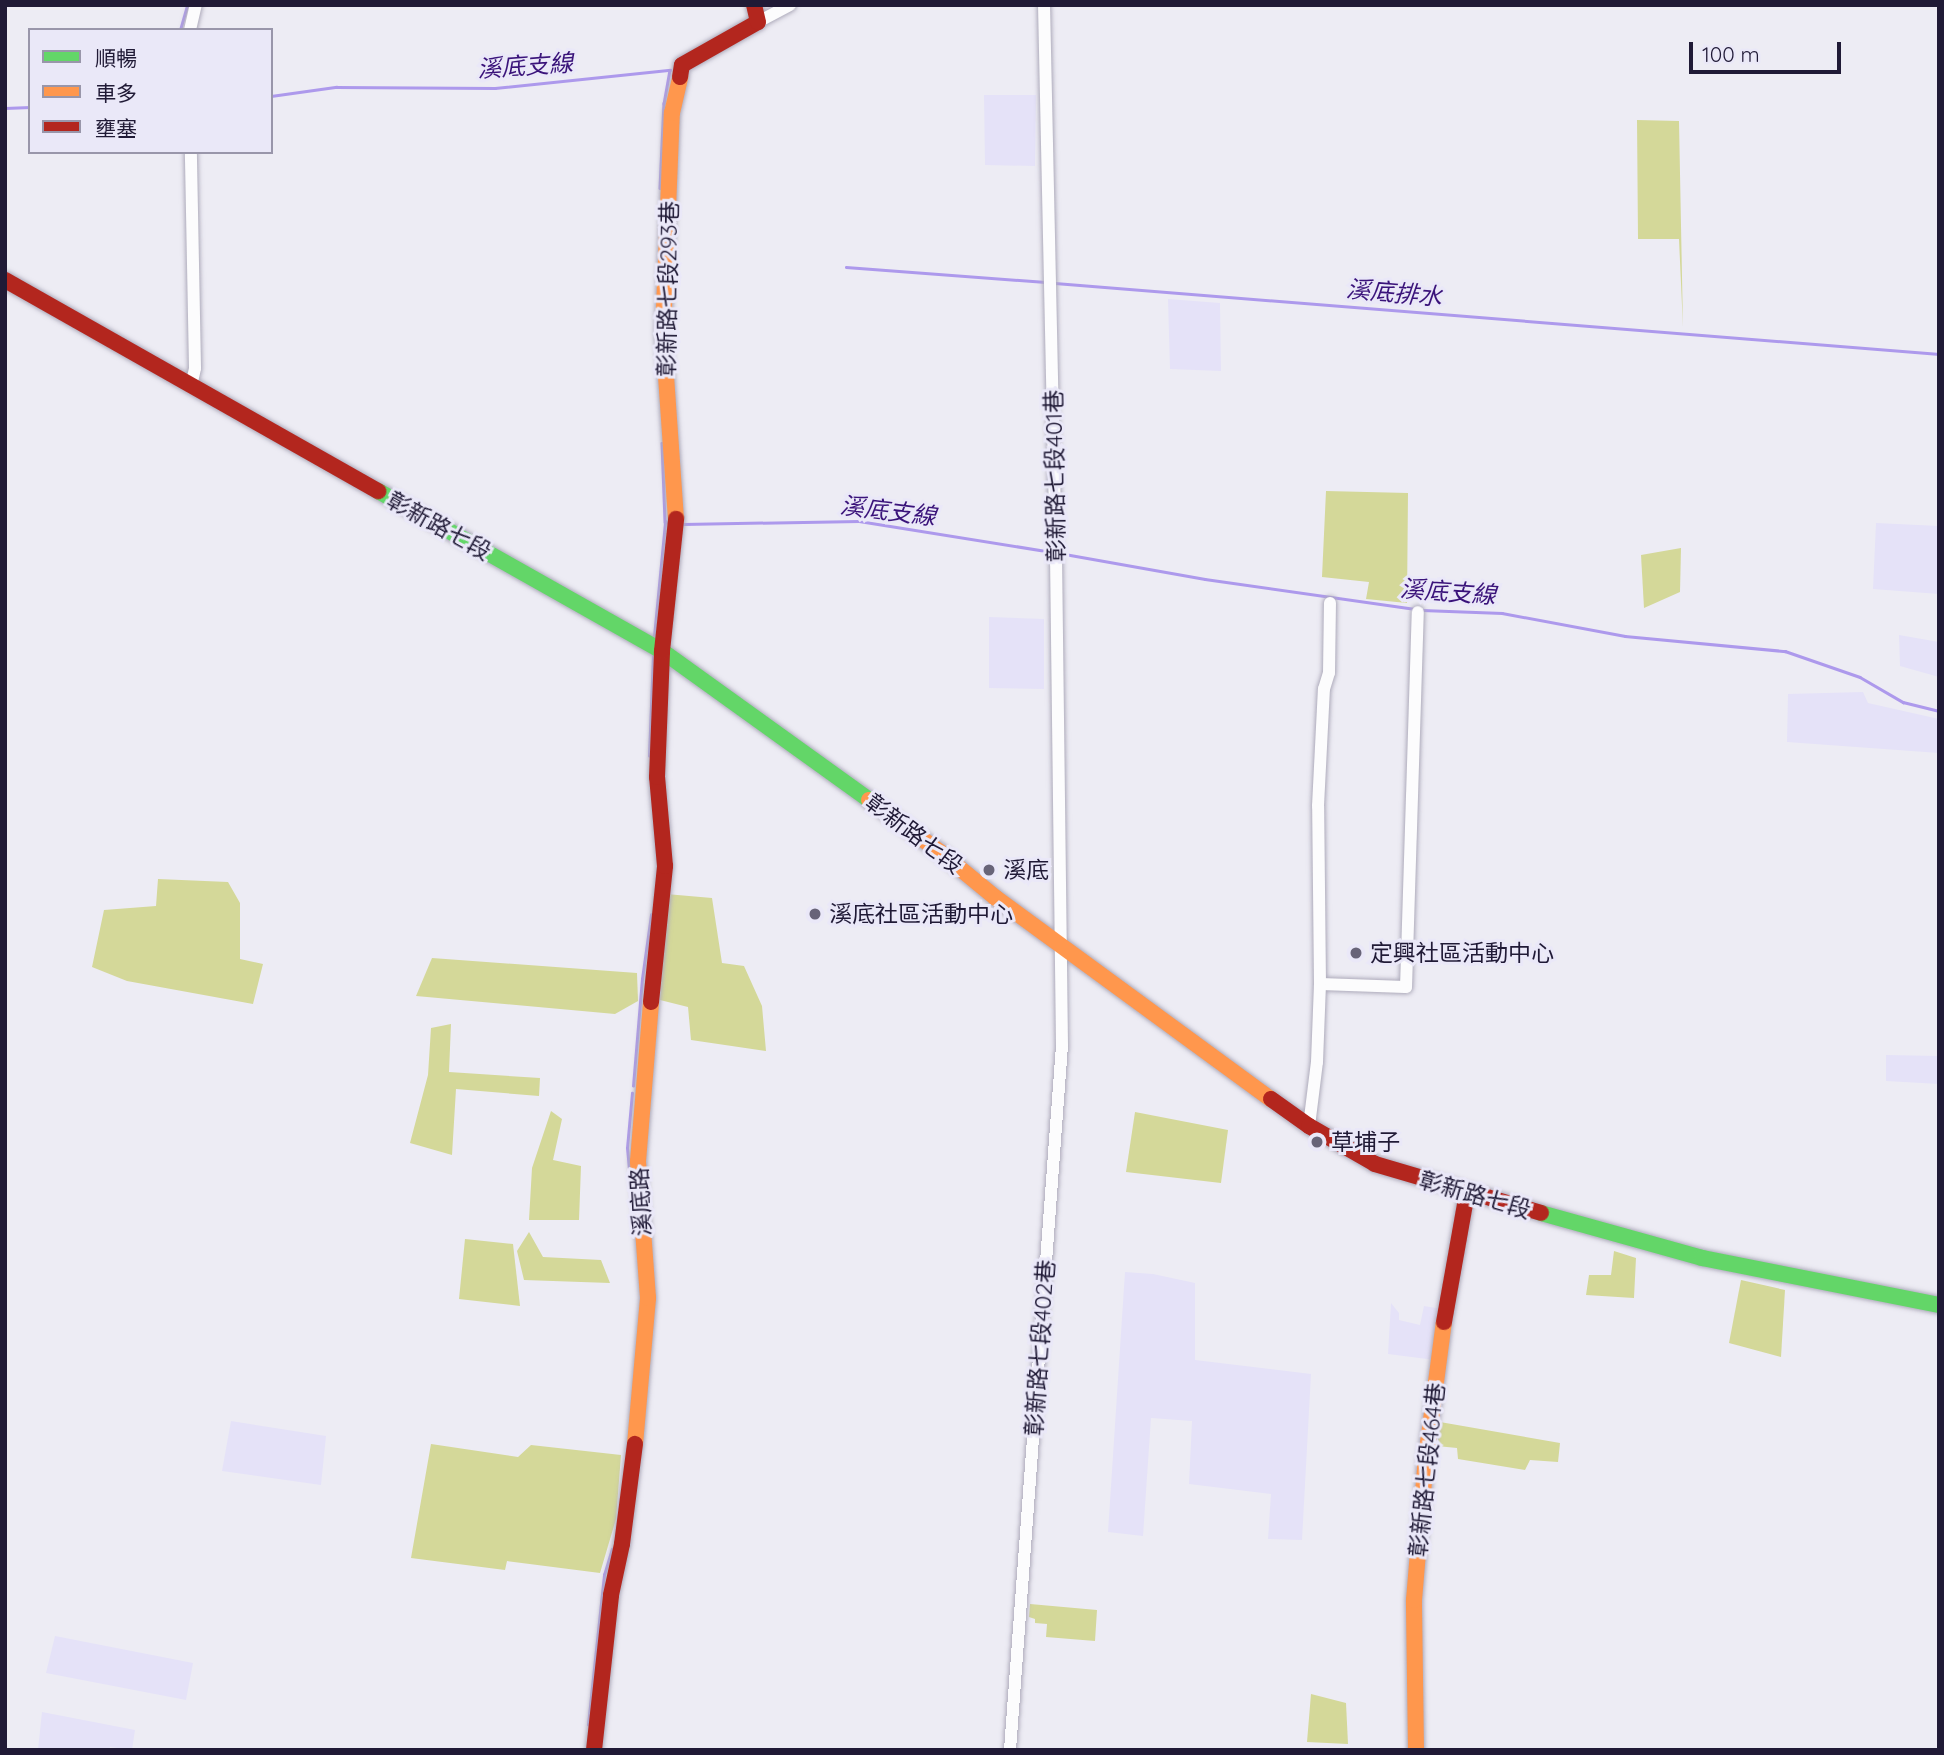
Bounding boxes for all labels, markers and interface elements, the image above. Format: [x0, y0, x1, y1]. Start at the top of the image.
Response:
legend [28, 28, 273, 154]
scale bar [1692, 28, 1844, 72]
text: 100 m [1702, 41, 1760, 67]
text: 順暢 [95, 45, 137, 71]
water label: 溪底支線 [476, 48, 574, 84]
text: 車多 [95, 80, 137, 106]
text: 壅塞 [95, 115, 137, 141]
street label: 彰新路七段293巷 [653, 201, 683, 377]
water label: 溪底排水 [1345, 274, 1443, 312]
street label: 彰新路七段401巷 [1040, 390, 1070, 562]
street label: 彰新路七段 [382, 486, 496, 566]
water label: 溪底支線 [839, 491, 937, 531]
water label: 溪底支線 [1399, 574, 1497, 610]
street label: 彰新路七段 [860, 788, 968, 880]
place label: 溪底 [1003, 856, 1049, 884]
marker: 溪底 [981, 862, 997, 878]
place label: 溪底社區活動中心 [829, 900, 1013, 928]
marker: 溪底社區活動中心 [807, 906, 823, 922]
place label: 定興社區活動中心 [1370, 939, 1554, 967]
marker: 定興社區活動中心 [1348, 945, 1364, 961]
place label: 草埔子 [1331, 1128, 1400, 1156]
marker: 草埔子 [1309, 1134, 1325, 1150]
street label: 彰新路七段 [1416, 1166, 1534, 1224]
street label: 溪底路 [625, 1167, 657, 1237]
street label: 彰新路七段402巷 [1020, 1259, 1060, 1437]
street label: 彰新路七段464巷 [1404, 1382, 1450, 1558]

